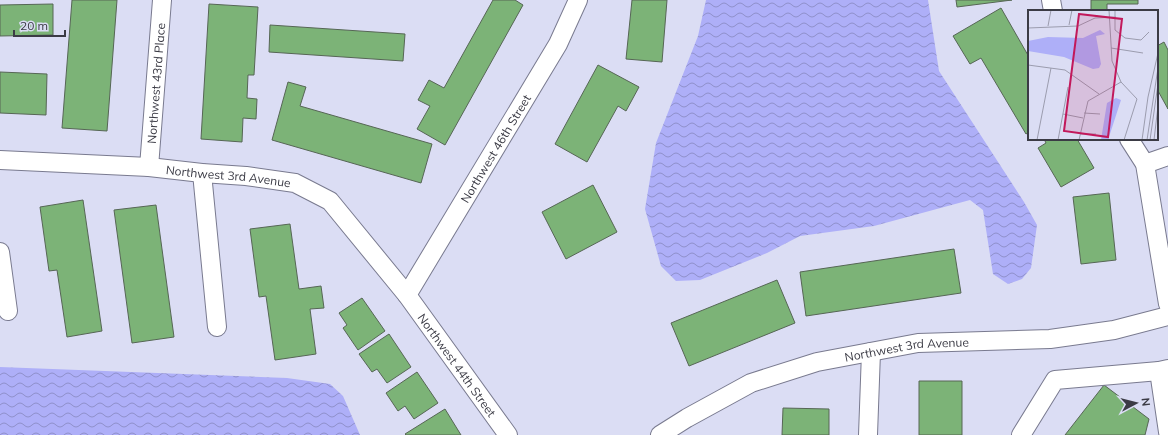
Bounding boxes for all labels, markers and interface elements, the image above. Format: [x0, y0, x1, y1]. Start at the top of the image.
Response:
inset map [1028, 10, 1158, 140]
scale bar [14, 12, 65, 38]
text: 20 m [20, 18, 48, 33]
street label: Northwest 43rd Place [143, 22, 168, 144]
street label: Northwest 46th Street [457, 92, 533, 205]
street label: Northwest 3rd Avenue [165, 161, 292, 190]
street label: Northwest 44th Street [415, 310, 500, 419]
street label: Northwest 3rd Avenue [843, 334, 969, 364]
north arrow [1116, 383, 1156, 423]
text: N [1138, 397, 1153, 407]

